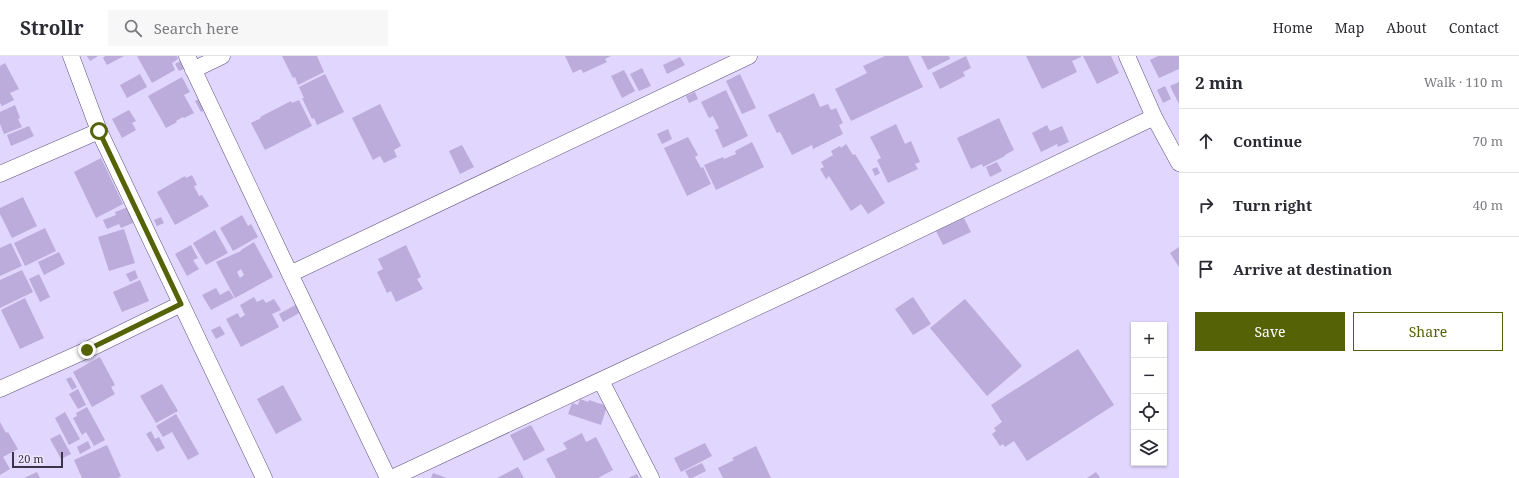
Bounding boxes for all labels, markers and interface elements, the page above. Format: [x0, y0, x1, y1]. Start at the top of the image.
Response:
search box [108, 10, 388, 46]
text: Strollr [20, 15, 84, 41]
icon: search [122, 17, 144, 39]
text: Search here [154, 18, 239, 38]
text: Home [1273, 18, 1313, 37]
text: Map [1335, 18, 1364, 37]
text: About [1386, 18, 1427, 37]
text: Contact [1449, 18, 1499, 37]
text: 2 min [1195, 71, 1243, 94]
text: Walk · 110 m [1424, 73, 1503, 91]
route start [90, 122, 108, 140]
icon: ahead [1195, 130, 1217, 152]
text: Continue [1233, 131, 1302, 151]
text: 70 m [1473, 132, 1503, 150]
icon: right [1195, 194, 1217, 216]
text: Turn right [1233, 195, 1312, 215]
text: 40 m [1473, 196, 1503, 214]
icon: arrive [1195, 258, 1217, 280]
text: Arrive at destination [1233, 259, 1392, 279]
button: Save [1195, 312, 1345, 351]
button: Share [1353, 312, 1503, 351]
map controls [1131, 322, 1167, 466]
button: + [1131, 322, 1167, 358]
route end [78, 341, 96, 359]
button: − [1131, 358, 1167, 394]
button: locate [1131, 394, 1167, 430]
button: layers [1131, 430, 1167, 466]
scale bar [12, 450, 63, 469]
text: 20 m [18, 451, 44, 466]

